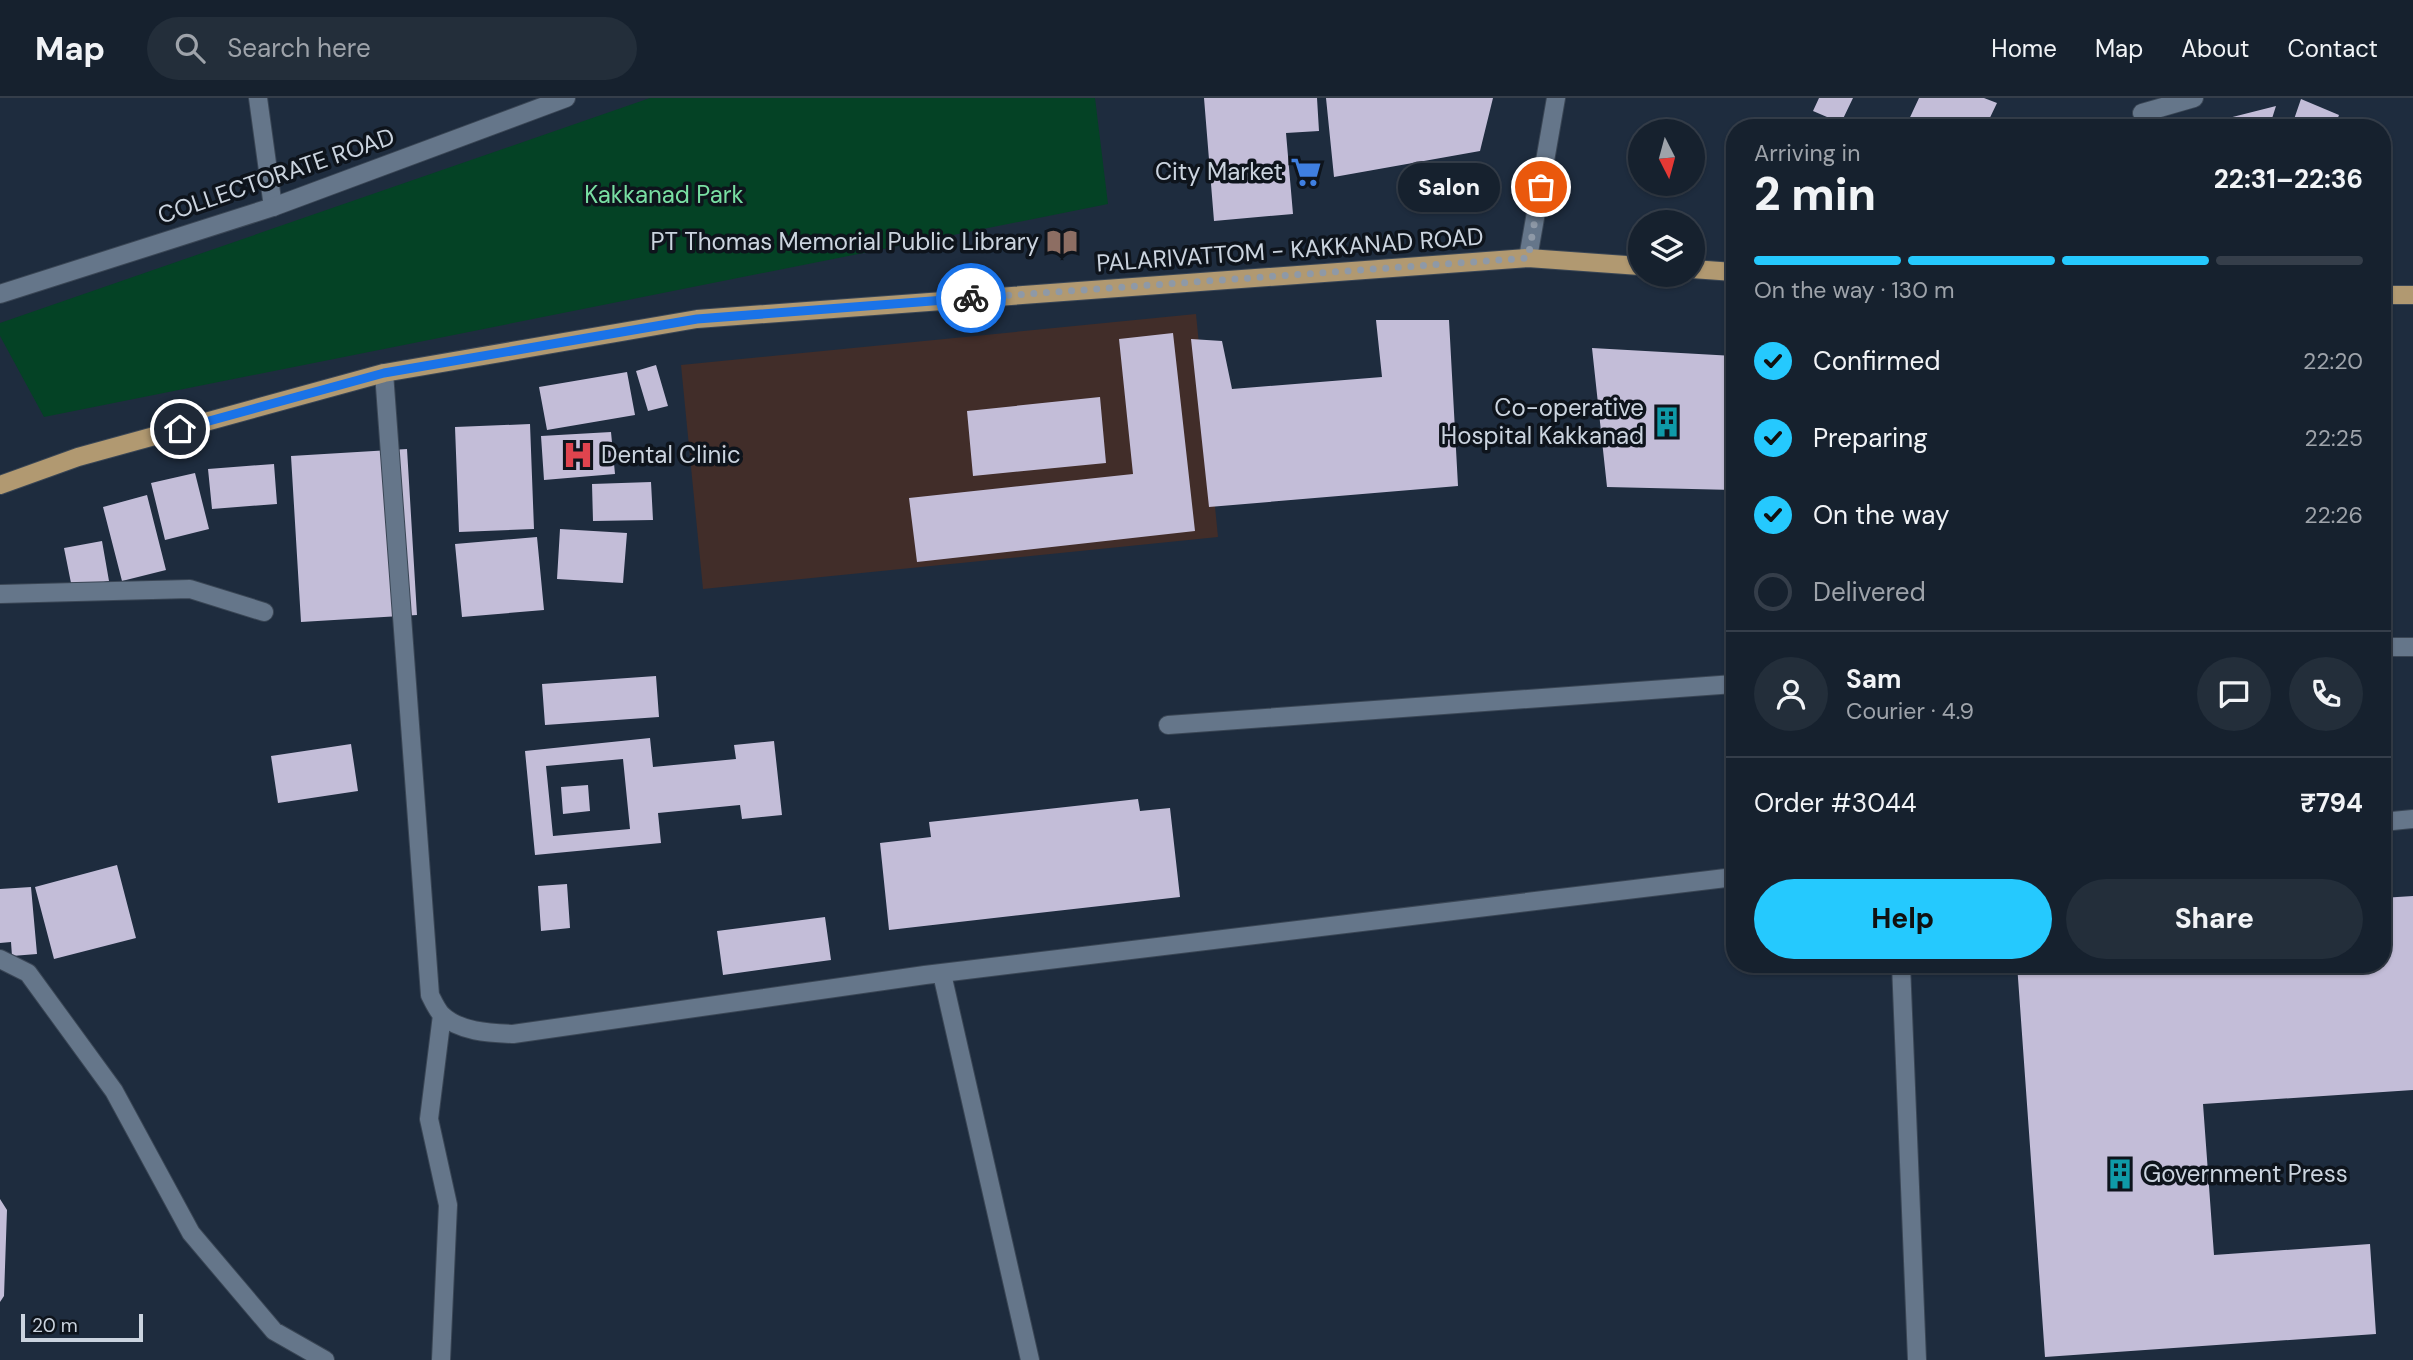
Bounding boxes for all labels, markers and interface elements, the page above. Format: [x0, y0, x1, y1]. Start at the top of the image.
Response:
search box [147, 17, 637, 80]
text: Map [35, 27, 105, 70]
icon: search [171, 29, 209, 67]
text: Search here [227, 31, 371, 65]
text: Home [1991, 33, 2057, 64]
text: Map [2095, 33, 2143, 64]
text: About [2181, 33, 2250, 64]
text: Contact [2288, 33, 2378, 64]
north arrow [1628, 119, 1704, 196]
map controls [1628, 119, 1705, 287]
street label: COLLECTORATE ROAD [153, 120, 398, 231]
text: Arriving in [1754, 138, 1860, 168]
supermarket icon: City Market [1289, 155, 1323, 189]
place label: City Market [1155, 156, 1283, 187]
pin [1511, 157, 1571, 217]
callout: Salon [1398, 162, 1499, 212]
text: 22:31–22:36 [2214, 162, 2363, 196]
text: 2 min [1754, 164, 1876, 224]
icon: bag [1522, 168, 1560, 206]
text: Salon [1418, 172, 1480, 202]
park label: Kakkanad Park [584, 179, 744, 210]
button: layers [1628, 210, 1705, 287]
street label: PALARIVATTOM - KAKKANAD ROAD [1095, 221, 1485, 278]
library icon: PT Thomas Memorial Public Library [1045, 225, 1079, 259]
place label: PT Thomas Memorial Public Library [650, 226, 1039, 257]
courier [936, 263, 1006, 333]
text: On the way · 130 m [1754, 275, 1955, 305]
icon: bike [952, 279, 990, 317]
icon: check [1754, 342, 1792, 380]
text: Confirmed [1813, 344, 1940, 378]
text: 22:20 [2303, 346, 2363, 376]
place label: Co-operative Hospital Kakkanad [1441, 392, 1644, 451]
pin [150, 399, 210, 459]
building icon: Co-operative Hospital Kakkanad [1650, 405, 1684, 439]
icon: home [161, 410, 199, 448]
icon: check [1754, 419, 1792, 457]
text: Preparing [1813, 421, 1928, 455]
text: 22:25 [2305, 423, 2363, 453]
hospital icon: Dental Clinic [561, 438, 595, 472]
place label: Dental Clinic [601, 439, 741, 470]
icon: check [1754, 496, 1792, 534]
text: On the way [1813, 498, 1949, 532]
text: 22:26 [2304, 500, 2363, 530]
text: Delivered [1813, 575, 1926, 609]
button: person [1754, 657, 1828, 731]
button: chat [2197, 657, 2271, 731]
button: phone [2289, 657, 2363, 731]
text: Sam [1846, 662, 1901, 696]
text: Courier · 4.9 [1846, 696, 1974, 726]
text: Order #3044 [1754, 786, 1916, 820]
text: ₹794 [2300, 786, 2363, 820]
button: Help [1754, 879, 2052, 959]
button: Share [2066, 879, 2363, 959]
building icon: Government Press [2103, 1157, 2137, 1191]
place label: Government Press [2143, 1158, 2348, 1189]
scale bar [21, 1311, 144, 1343]
text: 20 m [32, 1313, 78, 1338]

